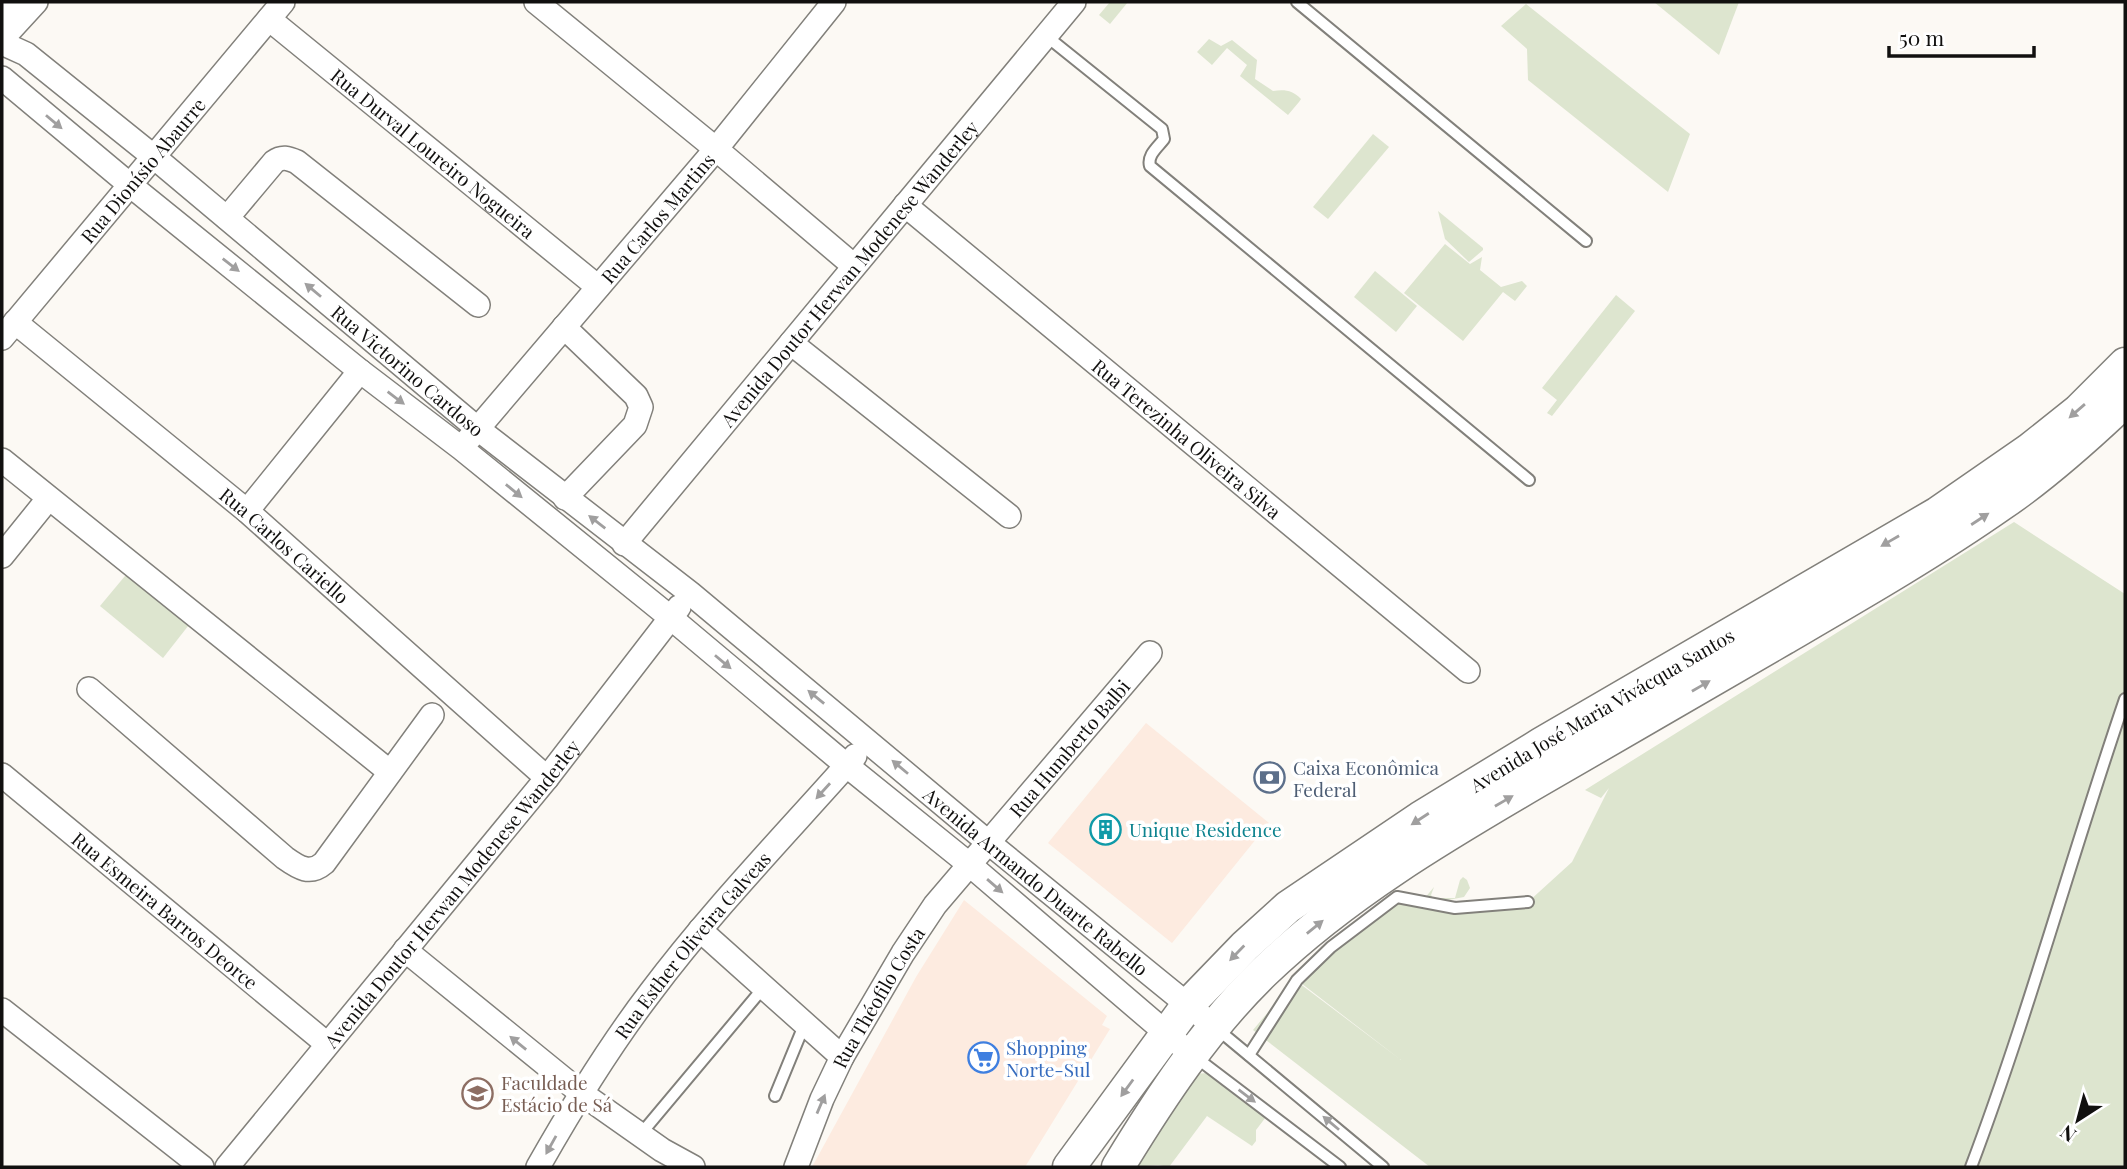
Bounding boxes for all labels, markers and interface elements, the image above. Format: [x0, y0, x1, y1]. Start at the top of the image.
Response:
scale bar [1889, 14, 2034, 58]
text: 50 m [1899, 23, 1945, 51]
street label: Rua Durval Loureiro Nogueira [326, 62, 541, 244]
street label: Rua Dionísio Abaurre [74, 92, 211, 248]
one-way arrow [45, 114, 63, 130]
street label: Avenida Doutor Herwan Modenese Wanderley [713, 114, 984, 433]
street label: Rua Carlos Martins [595, 147, 720, 288]
one-way arrow [221, 258, 239, 273]
one-way arrow [304, 283, 322, 298]
street label: Rua Victorino Cardoso [326, 299, 490, 442]
street label: Rua Terezinha Oliveira Silva [1087, 353, 1287, 525]
one-way arrow [386, 390, 404, 405]
one-way arrow [2068, 403, 2085, 418]
street label: Rua Carlos Cariello [214, 481, 355, 609]
one-way arrow [506, 483, 523, 498]
one-way arrow [1970, 513, 1989, 526]
one-way arrow [588, 516, 606, 530]
one-way arrow [1880, 534, 1899, 547]
street label: Avenida José Maria Vivácqua Santos [1464, 622, 1739, 798]
one-way arrow [714, 654, 731, 669]
street label: Rua Humberto Balbi [1003, 673, 1135, 822]
one-way arrow [1691, 680, 1710, 692]
one-way arrow [807, 690, 824, 705]
street label: Avenida Doutor Herwan Modenese Wanderley [317, 734, 585, 1053]
place label: Caixa Econômica Federal [1293, 754, 1440, 802]
one-way arrow [892, 760, 909, 775]
bank icon: Caixa Econômica Federal [1253, 761, 1287, 795]
street label: Avenida Armando Duarte Rabello [918, 780, 1154, 981]
one-way arrow [815, 782, 831, 800]
one-way arrow [1495, 795, 1514, 807]
building icon: Unique Residence [1089, 812, 1123, 846]
one-way arrow [1410, 812, 1430, 825]
place label: Unique Residence [1129, 816, 1282, 842]
street label: Rua Esmeira Barros Deorce [67, 826, 264, 995]
street label: Rua Esther Oliveira Galveas [608, 846, 776, 1044]
one-way arrow [986, 878, 1004, 894]
one-way arrow [1305, 919, 1323, 934]
street label: Rua Théofilo Costa [826, 921, 930, 1072]
one-way arrow [1229, 945, 1246, 962]
place label: Shopping Norte-Sul [1006, 1034, 1091, 1082]
one-way arrow [510, 1035, 528, 1050]
supermarket icon: Shopping Norte-Sul [966, 1041, 1000, 1075]
place label: Faculdade Estácio de Sá [501, 1069, 613, 1117]
school or university icon: Faculdade Estácio de Sá [461, 1076, 495, 1110]
one-way arrow [1120, 1079, 1134, 1097]
north arrow [2043, 1085, 2113, 1155]
one-way arrow [1237, 1089, 1256, 1103]
one-way arrow [815, 1094, 827, 1114]
one-way arrow [1322, 1116, 1340, 1131]
text: N [2054, 1120, 2081, 1149]
one-way arrow [545, 1136, 557, 1155]

